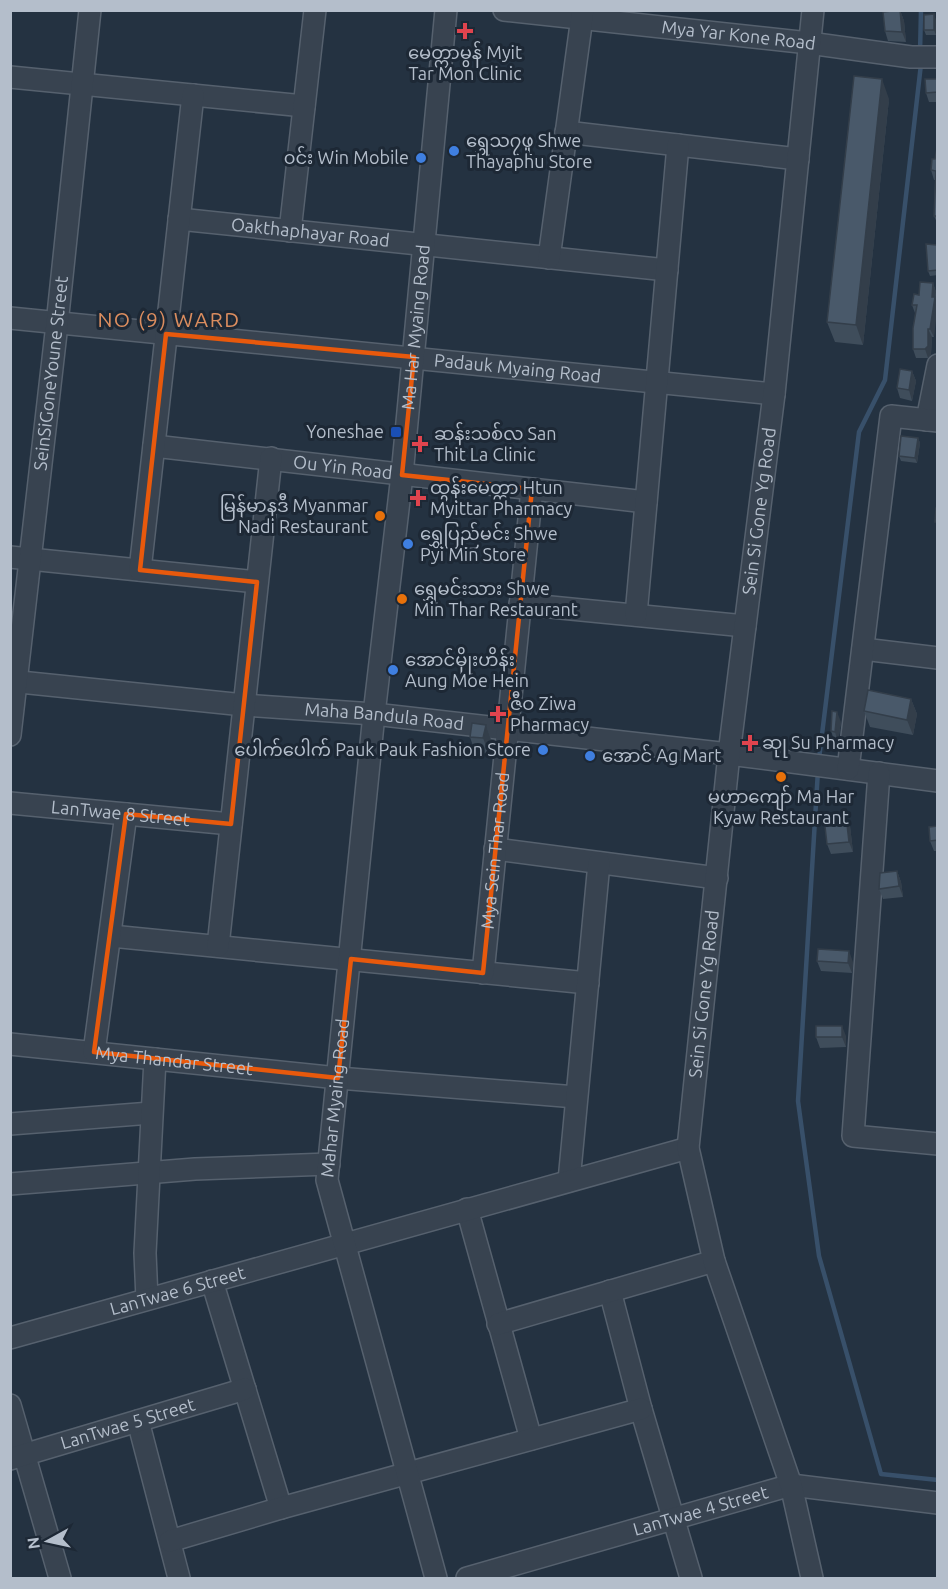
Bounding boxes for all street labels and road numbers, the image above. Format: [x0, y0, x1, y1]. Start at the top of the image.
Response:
street label: Mya Yar Kone Road [661, 16, 817, 53]
street label: Oakthaphayar Road [230, 213, 391, 250]
street label: Ma Har Myaing Road [397, 244, 433, 411]
street label: SeinSiGoneYoune Street [29, 275, 71, 472]
street label: Padauk Myaing Road [433, 349, 602, 386]
street label: Sein Si Gone Yg Road [738, 426, 779, 596]
street label: Ou Yin Road [292, 451, 394, 482]
street label: Maha Bandula Road [304, 698, 465, 733]
street label: Mya Sein Thar Road [476, 771, 512, 930]
street label: LanTwae 8 Street [50, 796, 191, 829]
street label: Sein Si Gone Yg Road [684, 909, 722, 1079]
street label: Mahar Myaing Road [316, 1018, 352, 1178]
street label: Mya Thandar Street [94, 1042, 254, 1078]
street label: LanTwae 6 Street [107, 1262, 247, 1319]
street label: LanTwae 5 Street [58, 1393, 197, 1452]
street label: LanTwae 4 Street [631, 1481, 770, 1539]

